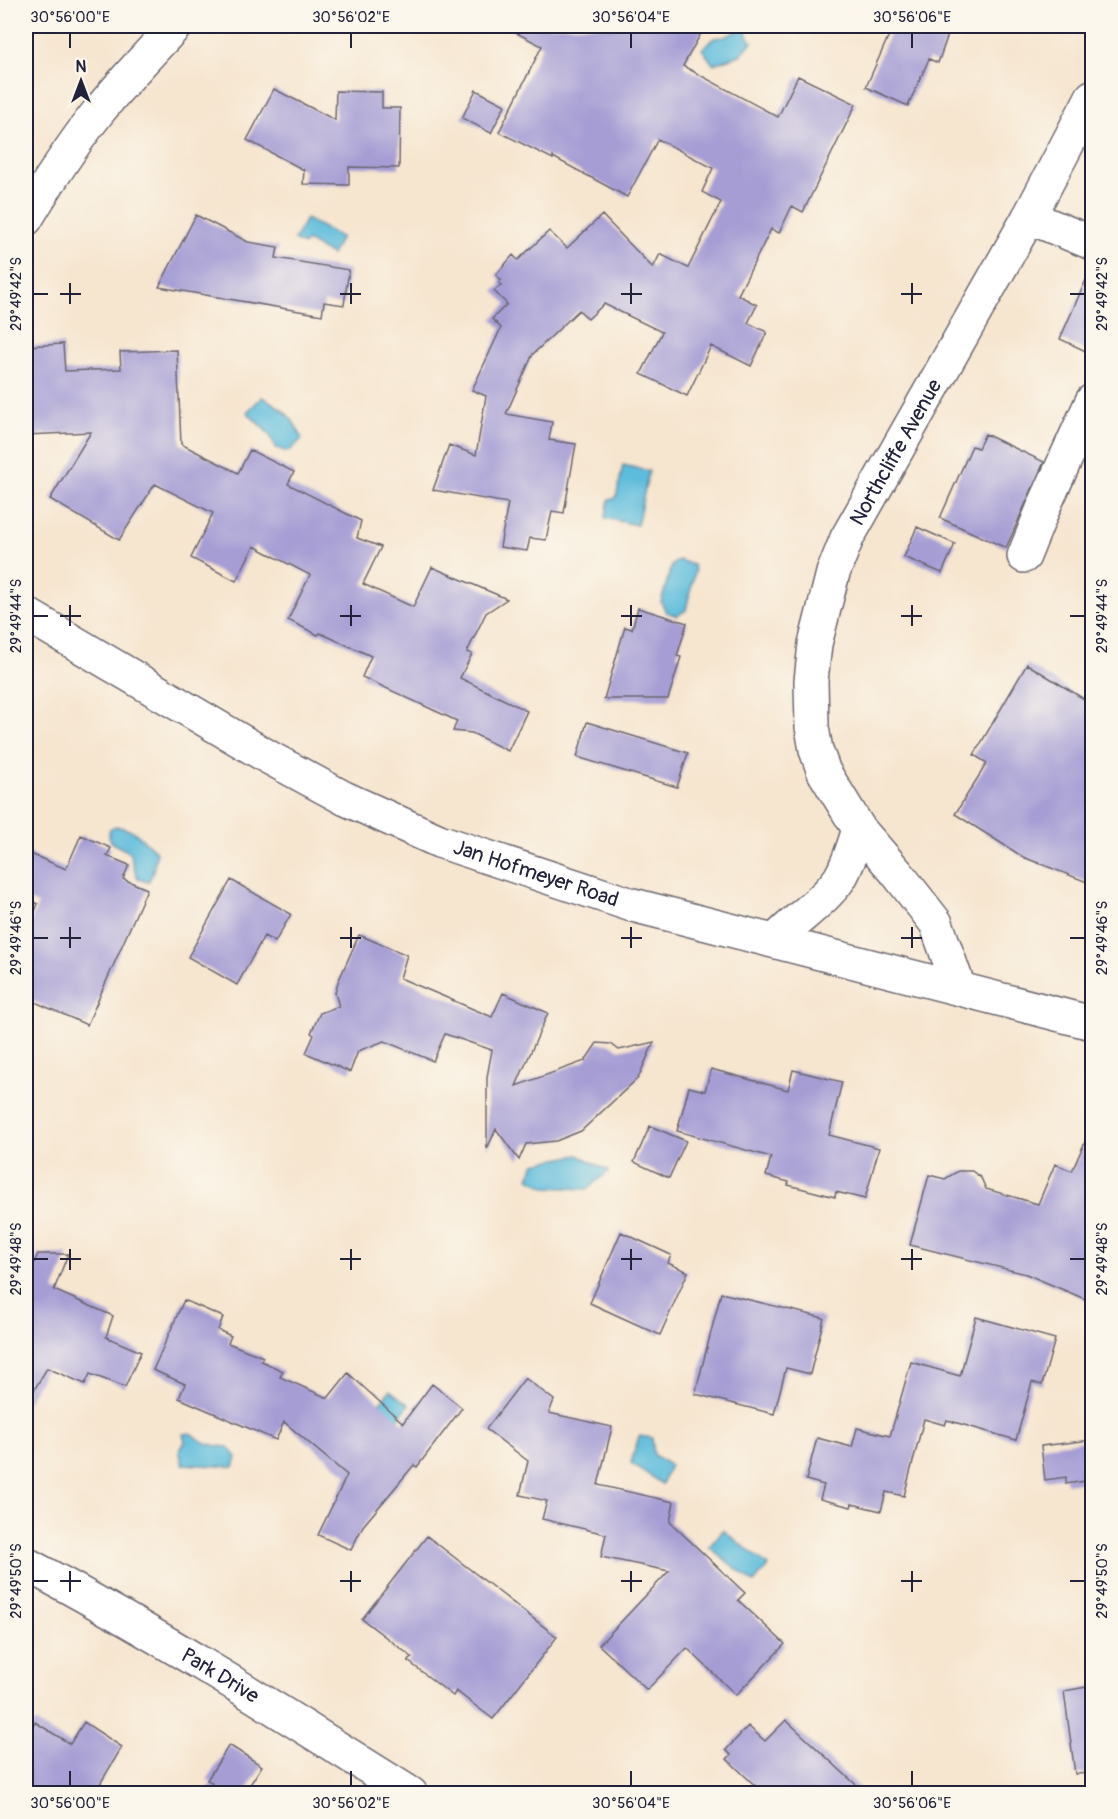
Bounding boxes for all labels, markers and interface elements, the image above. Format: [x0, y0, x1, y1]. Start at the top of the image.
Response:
text: 30°56'00"E [30, 8, 110, 27]
text: 30°56'02"E [312, 8, 390, 27]
text: 30°56'04"E [592, 8, 670, 27]
text: 30°56'06"E [873, 8, 951, 27]
north arrow [51, 51, 111, 111]
text: N [76, 57, 87, 77]
text: 29°49'42"S [7, 257, 26, 331]
text: 29°49'42"S [1093, 257, 1112, 331]
street label: Northcliffe Avenue [844, 374, 949, 530]
text: 29°49'44"S [7, 579, 26, 653]
text: 29°49'44"S [1093, 579, 1112, 653]
street label: Jan Hofmeyer Road [450, 834, 622, 914]
text: 29°49'46"S [7, 901, 26, 975]
text: 29°49'46"S [1093, 901, 1112, 975]
text: 29°49'48"S [7, 1222, 26, 1296]
text: 29°49'48"S [1093, 1222, 1112, 1296]
text: 29°49'50"S [7, 1543, 26, 1619]
text: 29°49'50"S [1093, 1543, 1112, 1619]
street label: Park Drive [176, 1642, 265, 1710]
text: 30°56'00"E [30, 1794, 110, 1813]
text: 30°56'02"E [312, 1794, 390, 1813]
text: 30°56'04"E [592, 1794, 670, 1813]
text: 30°56'06"E [873, 1794, 951, 1813]

